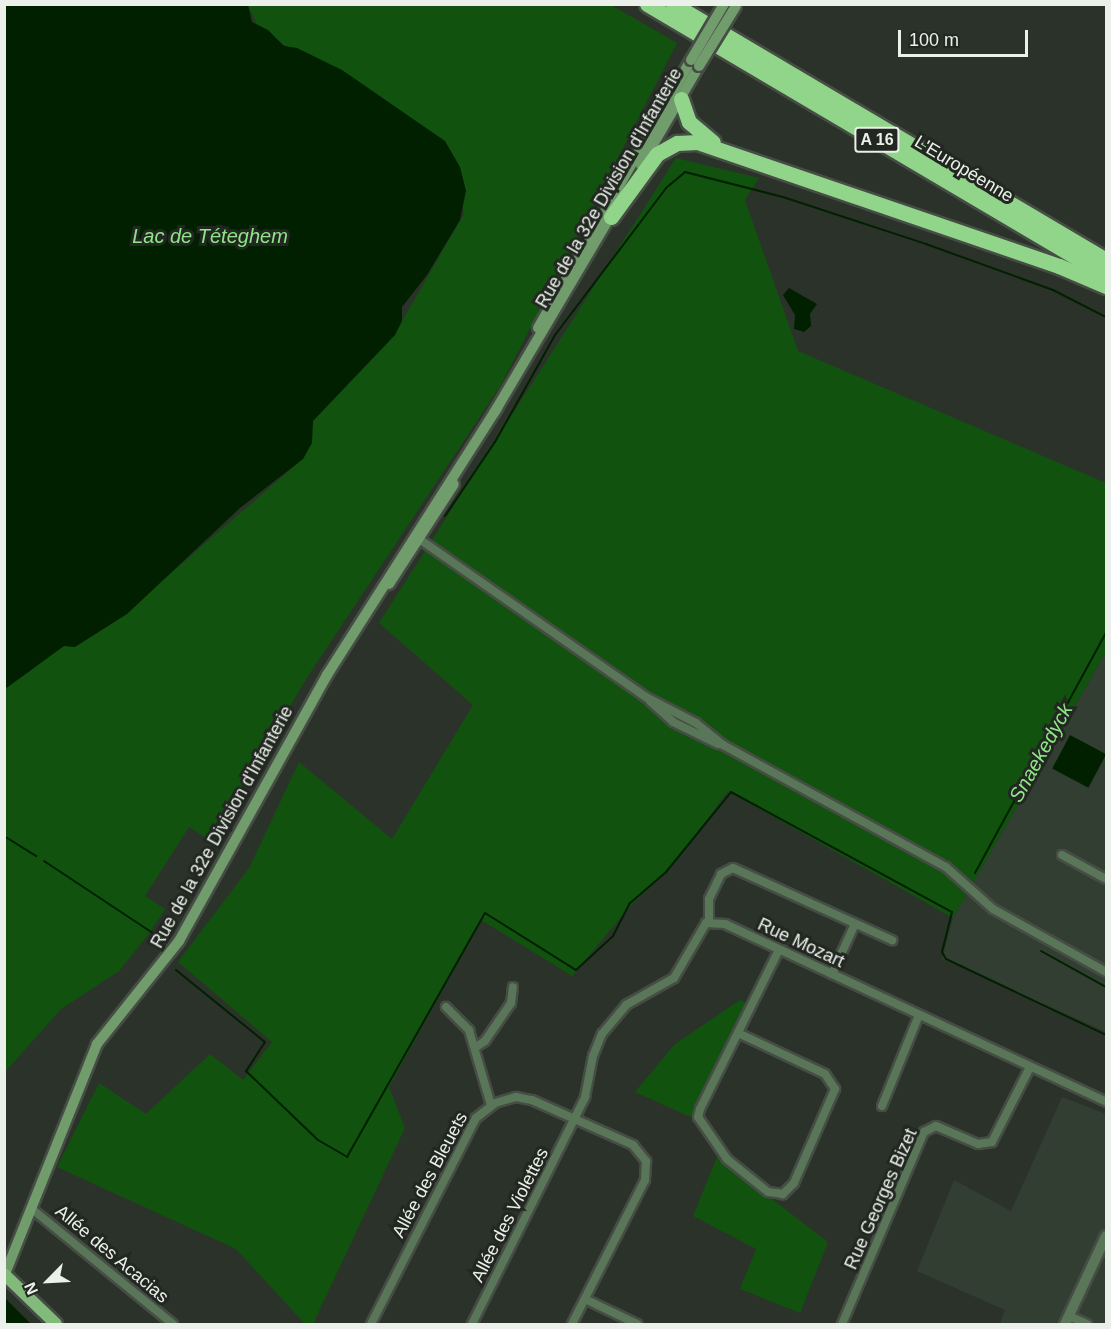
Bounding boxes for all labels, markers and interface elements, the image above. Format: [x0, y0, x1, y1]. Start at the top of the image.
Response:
scale bar [901, 18, 1032, 56]
text: 100 m [909, 30, 959, 50]
street label: Rue de la 32e Division d'Infanterie [531, 64, 687, 312]
road number: A 16 [853, 127, 901, 153]
street label: L'Européenne [911, 131, 1017, 207]
water label: Lac de Téteghem [132, 224, 288, 248]
water label: Snaekedyck [1004, 700, 1078, 806]
street label: Rue de la 32e Division d'Infanterie [146, 702, 298, 952]
street label: Rue Mozart [754, 914, 848, 972]
street label: Allée des Bleuets [388, 1109, 472, 1241]
street label: Rue Georges Bizet [840, 1125, 922, 1273]
street label: Allée des Violettes [467, 1144, 553, 1286]
street label: Allée des Acacias [51, 1200, 173, 1308]
north arrow [18, 1251, 78, 1311]
text: N [21, 1280, 41, 1297]

